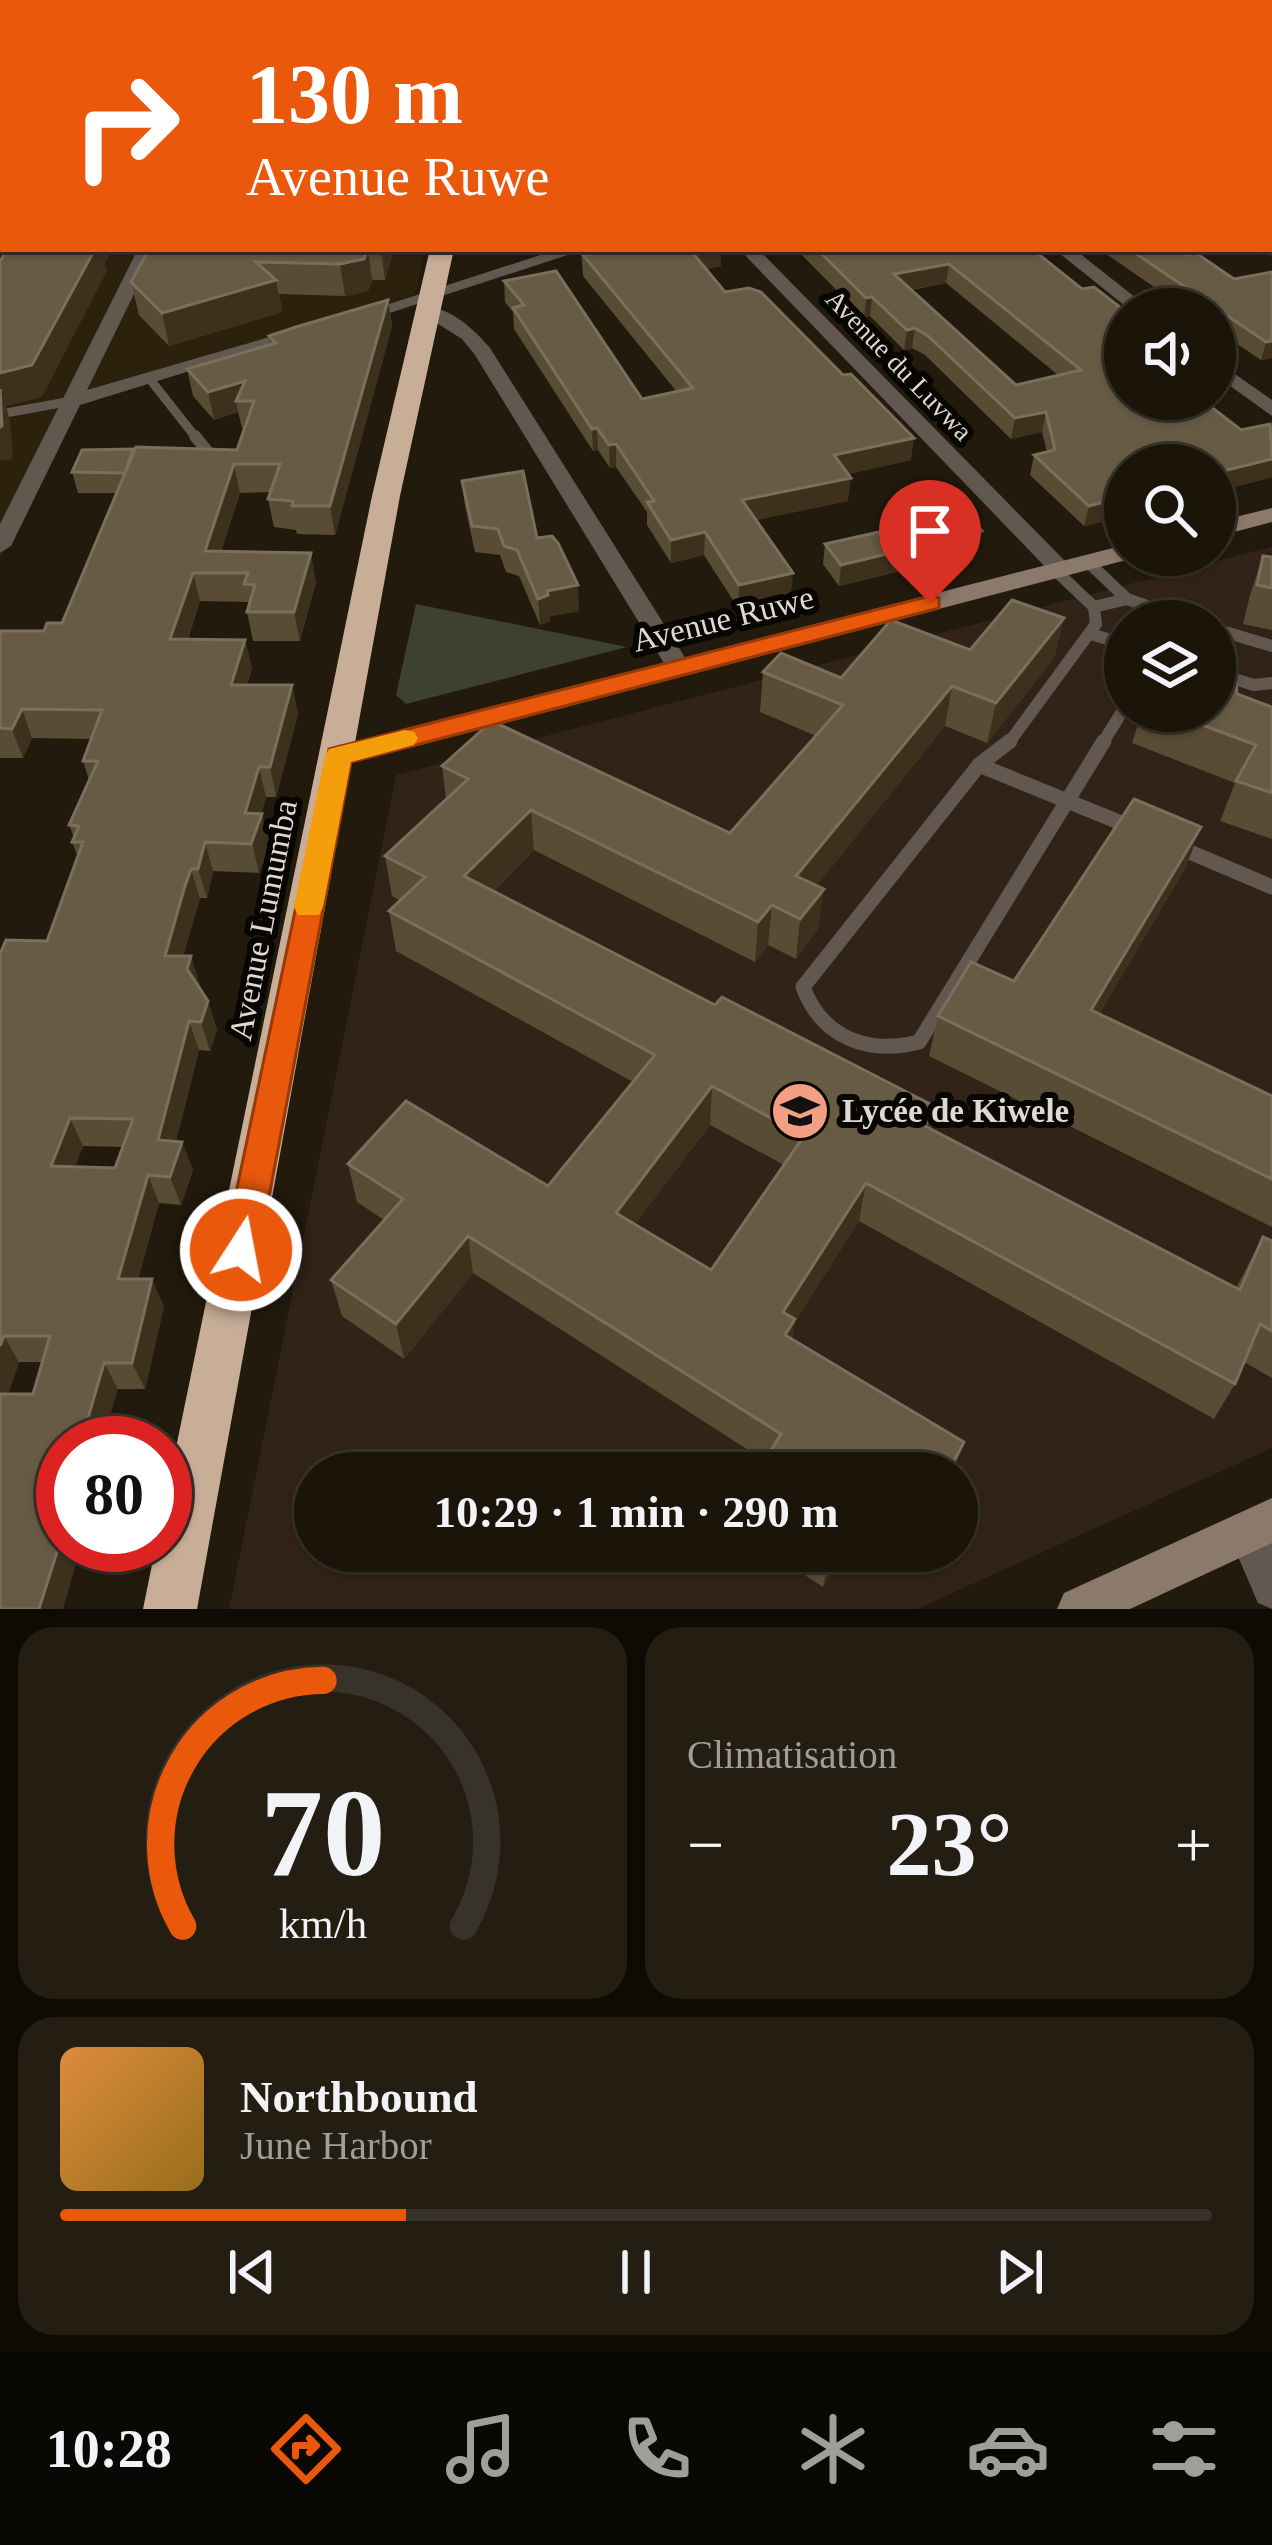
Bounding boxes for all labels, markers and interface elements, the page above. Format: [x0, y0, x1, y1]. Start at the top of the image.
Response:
icon: right [48, 48, 204, 204]
text: 130 m [246, 48, 463, 141]
text: Avenue Ruwe [246, 147, 549, 207]
street label: Avenue du Luvwa [820, 284, 978, 446]
map controls [1104, 288, 1236, 732]
button: sound [1104, 288, 1236, 420]
button: search [1104, 444, 1236, 576]
pin [879, 480, 981, 603]
icon: arrive [897, 498, 963, 564]
street label: Avenue Ruwe [629, 579, 817, 659]
button: layers [1104, 600, 1236, 732]
street label: Avenue Lumumba [222, 796, 304, 1043]
school or university icon: Lycée de Kiwele [769, 1080, 831, 1142]
place label: Lycée de Kiwele [842, 1093, 1069, 1129]
position arrow [178, 1187, 304, 1313]
speed limit sign: 80 [36, 1416, 192, 1572]
text: 10:29 · 1 min · 290 m [434, 1487, 839, 1537]
text: Climatisation [687, 1733, 897, 1776]
text: 70 [260, 1764, 385, 1902]
text: 23° [887, 1795, 1013, 1894]
text: − [687, 1808, 724, 1881]
text: + [1175, 1808, 1212, 1881]
text: km/h [278, 1900, 367, 1947]
text: Northbound [240, 2072, 478, 2122]
text: June Harbor [240, 2124, 432, 2167]
icon: previous [219, 2239, 285, 2305]
icon: pause [603, 2239, 669, 2305]
icon: next [987, 2239, 1053, 2305]
icon: directions [264, 2407, 348, 2491]
icon: music [439, 2407, 523, 2491]
icon: phone [615, 2407, 699, 2491]
icon: climate [791, 2407, 875, 2491]
icon: car [966, 2407, 1050, 2491]
icon: filters [1142, 2407, 1226, 2491]
text: 10:28 [46, 2419, 172, 2479]

